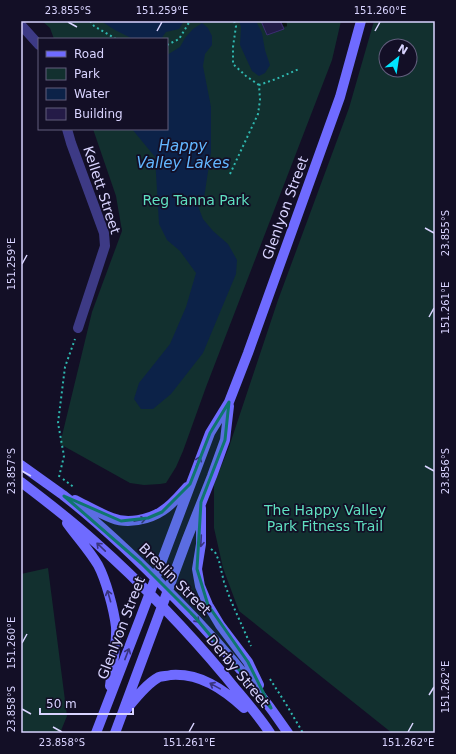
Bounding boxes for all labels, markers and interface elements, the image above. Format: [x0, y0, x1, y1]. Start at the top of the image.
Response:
text: 23.855°S [45, 5, 91, 16]
text: 151.259°E [136, 5, 188, 16]
text: 151.260°E [354, 5, 406, 16]
legend [38, 38, 168, 130]
north arrow [378, 38, 418, 78]
text: N [396, 42, 410, 58]
text: Road [74, 47, 104, 61]
text: Park [74, 67, 100, 81]
text: Water [74, 87, 110, 101]
text: Building [74, 107, 123, 121]
water label: Happy Valley Lakes [137, 137, 230, 172]
street label: Kellett Street [80, 144, 124, 236]
street label: Glenlyon Street [259, 154, 311, 262]
park label: Reg Tanna Park [143, 192, 250, 208]
text: 23.855°S [440, 210, 451, 256]
text: 151.259°E [6, 238, 17, 290]
text: 151.261°E [440, 282, 451, 334]
text: 23.857°S [6, 448, 17, 494]
text: 23.856°S [440, 448, 451, 494]
one-way arrow [195, 457, 203, 469]
park label: The Happy Valley Park Fitness Trail [263, 502, 386, 534]
one-way arrow [133, 515, 146, 523]
one-way arrow [197, 534, 204, 547]
street label: Breslin Street [136, 540, 214, 618]
one-way arrow [96, 543, 106, 552]
street label: Glenlyon Street [94, 574, 148, 682]
one-way arrow [105, 590, 112, 603]
one-way arrow [190, 613, 200, 623]
text: 151.260°E [6, 617, 17, 669]
street label: Derby Street [203, 632, 273, 711]
one-way arrow [123, 649, 131, 661]
text: 151.262°E [440, 661, 451, 713]
one-way arrow [209, 682, 221, 690]
text: 23.858°S [6, 686, 17, 732]
scale bar [40, 690, 133, 716]
text: 50 m [46, 697, 77, 711]
text: 23.858°S [39, 737, 85, 748]
text: 151.261°E [163, 737, 215, 748]
text: 151.262°E [382, 737, 434, 748]

